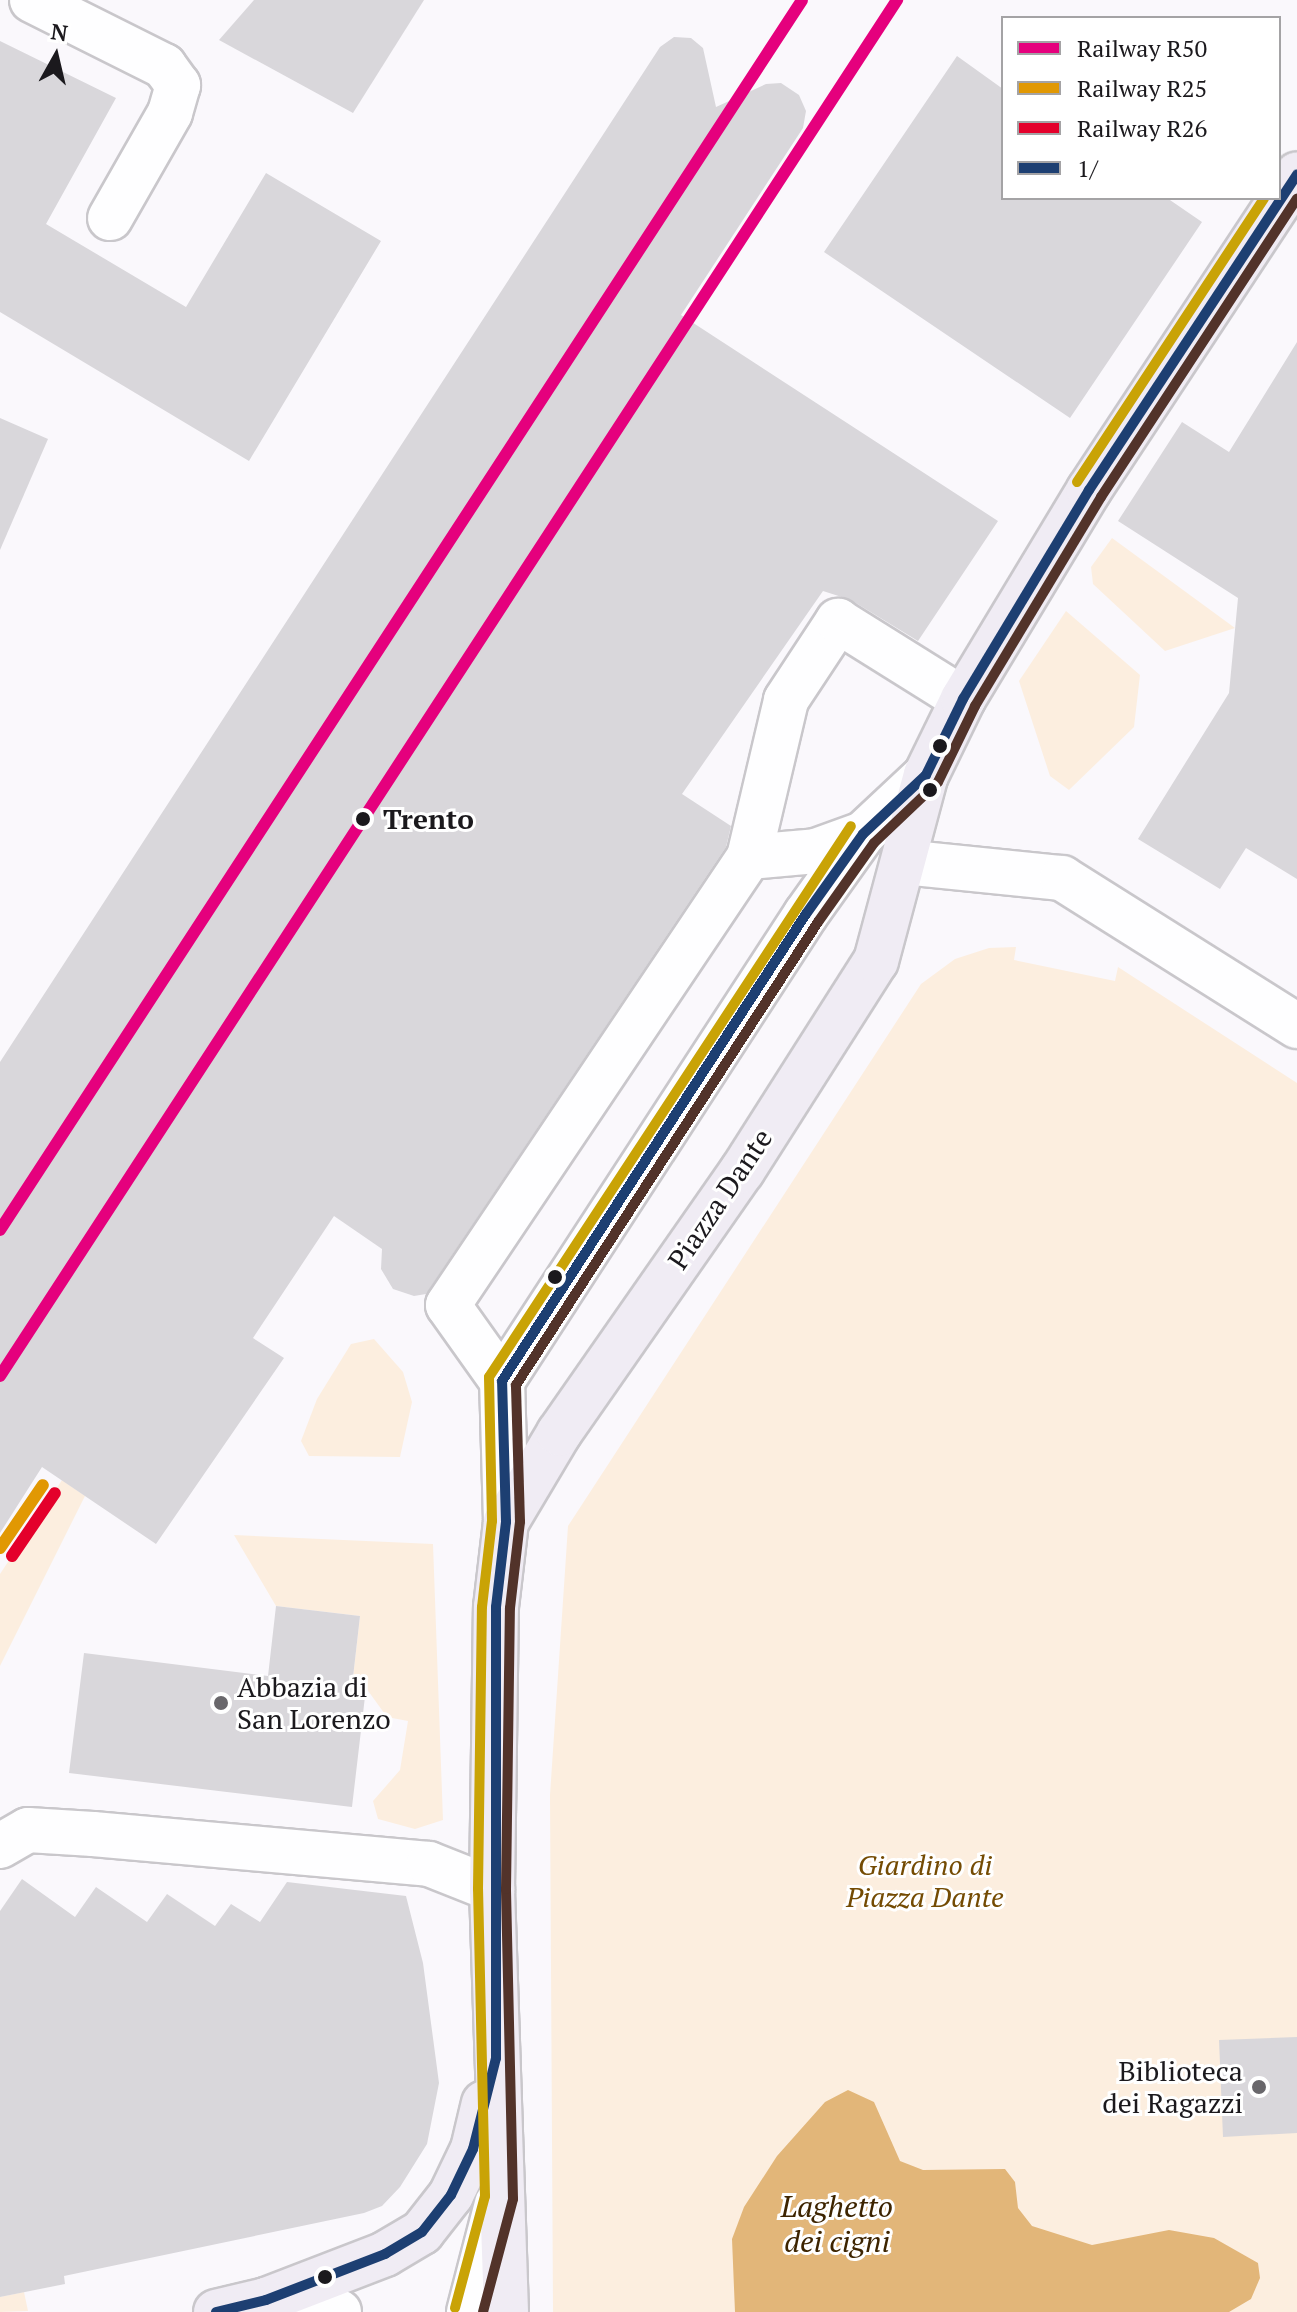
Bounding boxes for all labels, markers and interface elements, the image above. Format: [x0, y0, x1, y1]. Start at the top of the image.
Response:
north arrow [16, 16, 96, 96]
text: N [49, 16, 70, 47]
legend [1001, 16, 1281, 200]
text: Railway R50 [1077, 32, 1207, 64]
text: Railway R25 [1077, 72, 1207, 104]
text: Railway R26 [1077, 112, 1207, 144]
text: 1/ [1077, 152, 1098, 184]
unlabelled marker [932, 738, 948, 754]
unlabelled marker [922, 782, 938, 798]
place label: Trento [383, 802, 474, 836]
marker: Trento [350, 806, 376, 832]
street label: Piazza Dante [661, 1122, 779, 1276]
unlabelled marker [547, 1269, 563, 1285]
place label: Abbazia di San Lorenzo [237, 1670, 391, 1736]
marker: Abbazia di San Lorenzo [212, 1694, 230, 1712]
park label: Giardino di Piazza Dante [846, 1848, 1004, 1914]
place label: Biblioteca dei Ragazzi [1102, 2054, 1243, 2120]
marker: Biblioteca dei Ragazzi [1250, 2078, 1268, 2096]
water label: Laghetto dei cigni [781, 2188, 893, 2258]
unlabelled marker [317, 2269, 333, 2285]

